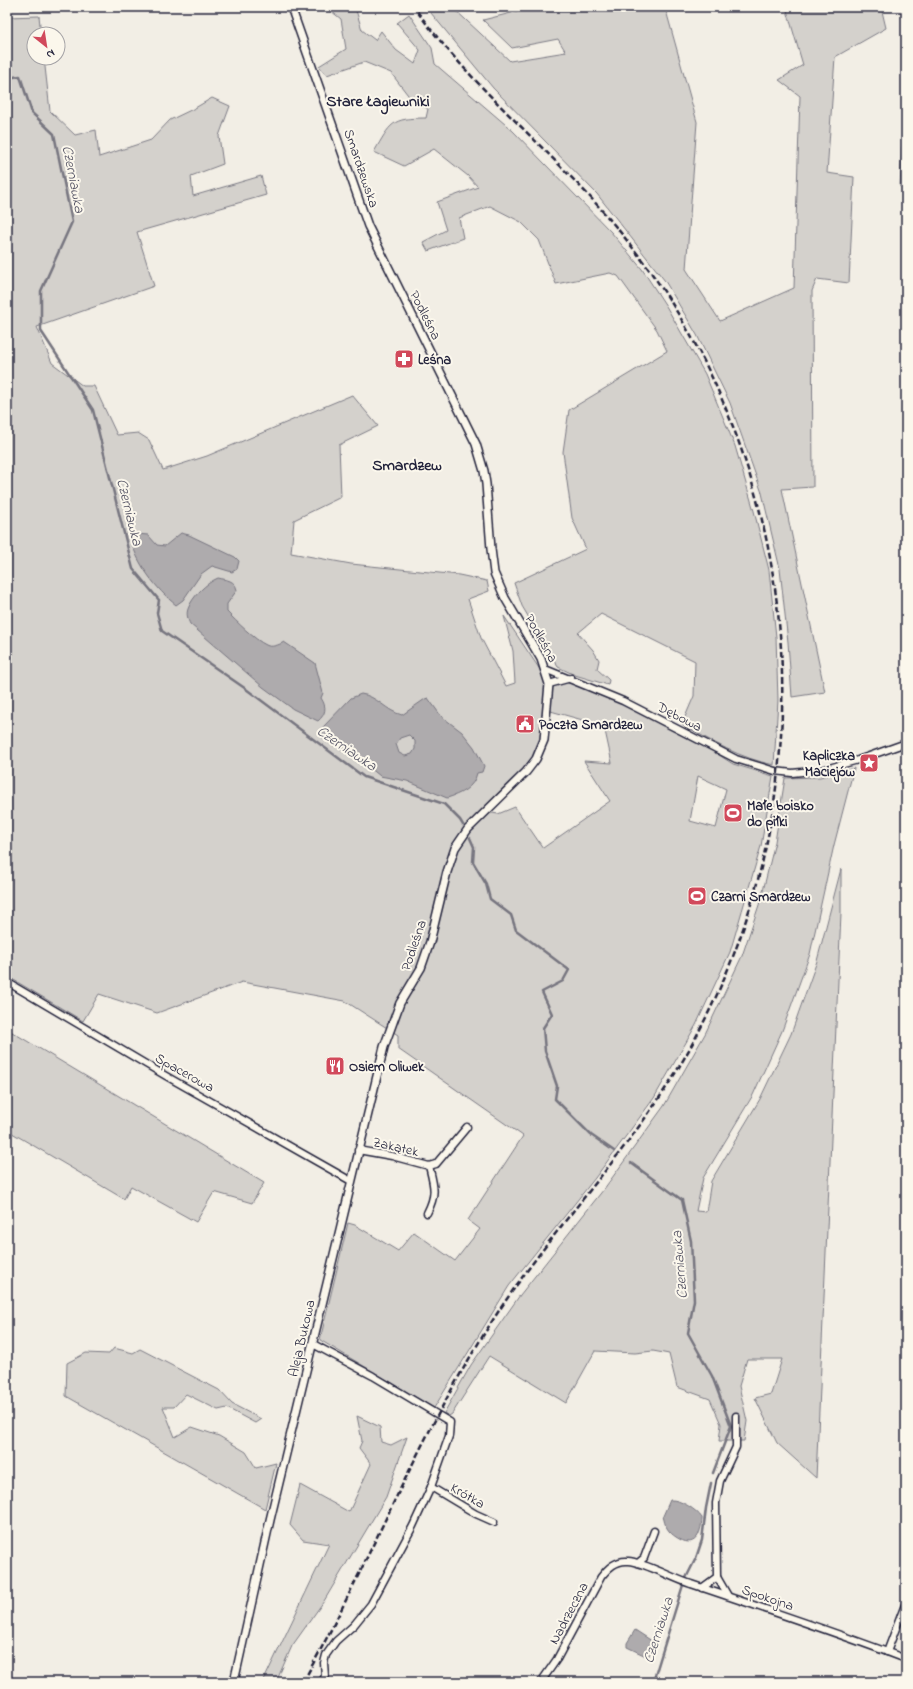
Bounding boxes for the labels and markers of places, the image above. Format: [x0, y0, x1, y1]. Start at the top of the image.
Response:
pharmacy icon: Leśna [393, 348, 415, 370]
place label: Leśna [418, 350, 451, 371]
public building icon: Poczta Smardzew [514, 713, 536, 735]
place label: Poczta Smardzew [539, 715, 642, 736]
place label: Kapliczka Maciejów [803, 746, 855, 783]
place icon: Kapliczka Maciejów [858, 752, 880, 774]
place label: Małe boisko do piłki [747, 796, 814, 833]
sports icon: Małe boisko do piłki [722, 802, 744, 824]
sports icon: Czarni Smardzew [686, 885, 708, 907]
place label: Czarni Smardzew [711, 887, 810, 908]
restaurant icon: Osiem Oliwek [324, 1055, 346, 1077]
place label: Osiem Oliwek [349, 1057, 425, 1078]

